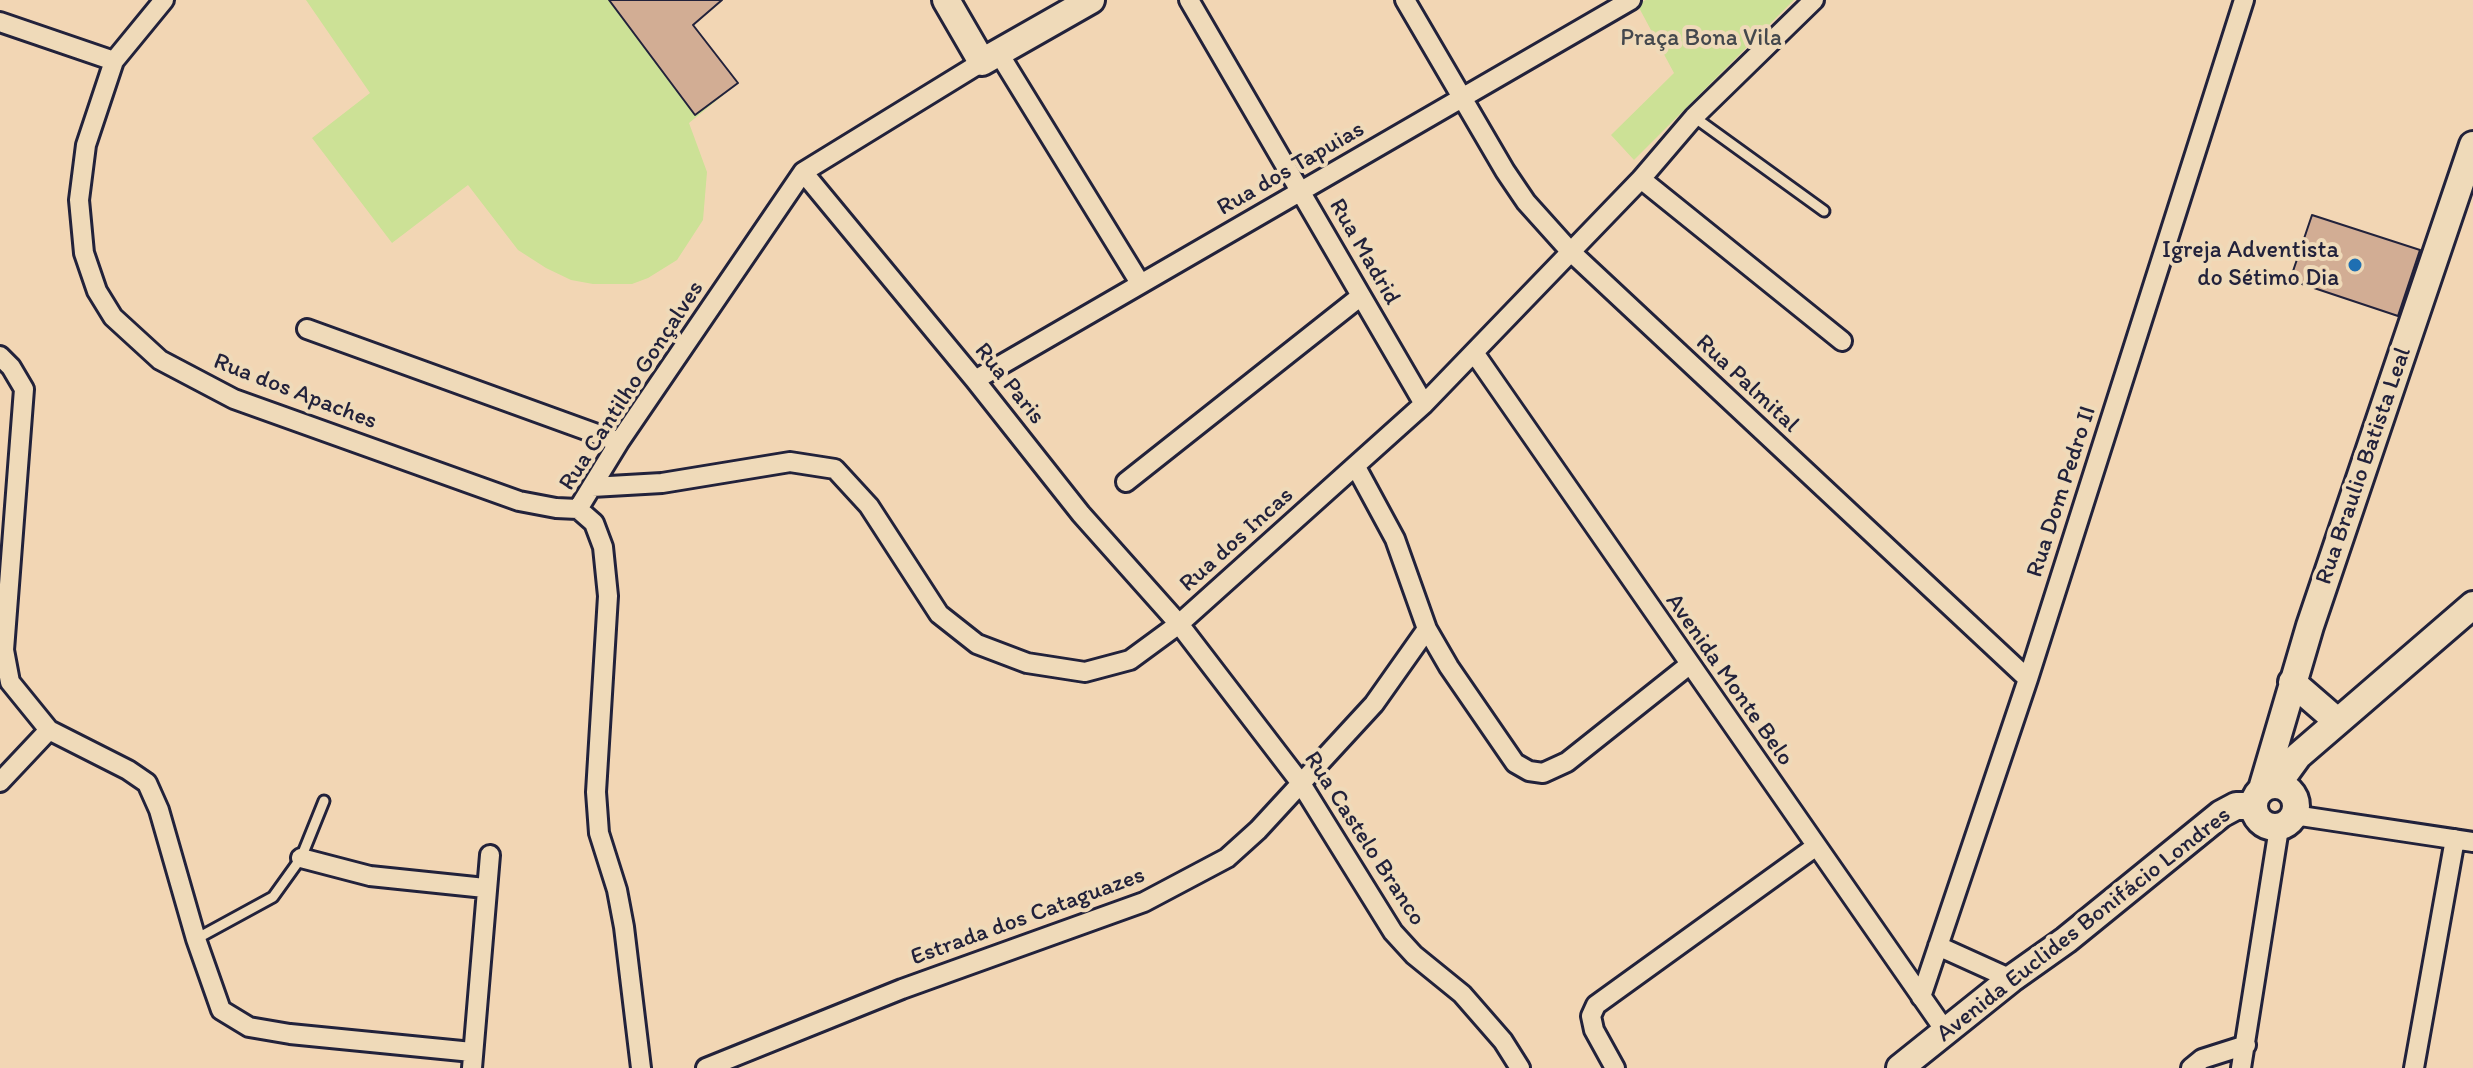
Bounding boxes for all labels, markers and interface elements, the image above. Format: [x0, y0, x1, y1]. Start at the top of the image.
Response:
park label: Praça Bona Vila [1620, 25, 1782, 53]
street label: Rua dos Tapuias [1212, 115, 1370, 223]
street label: Rua Madrid [1322, 194, 1406, 310]
place label: Igreja Adventista do Sétimo Dia [2162, 237, 2339, 293]
marker: Igreja Adventista do Sétimo Dia [2346, 256, 2364, 274]
street label: Rua Cantilho Gonçalves [553, 276, 711, 496]
street label: Rua Palmital [1689, 329, 1805, 439]
street label: Rua Paris [967, 337, 1051, 431]
street label: Rua Braulio Batista Leal [2310, 344, 2418, 588]
street label: Rua dos Apaches [209, 348, 381, 436]
street label: Rua Dom Pedro II [2021, 403, 2103, 581]
street label: Rua dos Incas [1174, 481, 1300, 599]
street label: Avenida Monte Belo [1659, 588, 1799, 772]
street label: Rua Castelo Branco [1297, 746, 1431, 932]
street label: Avenida Euclides Bonifácio Londres [1931, 801, 2237, 1049]
street label: Estrada dos Cataguazes [907, 861, 1149, 973]

